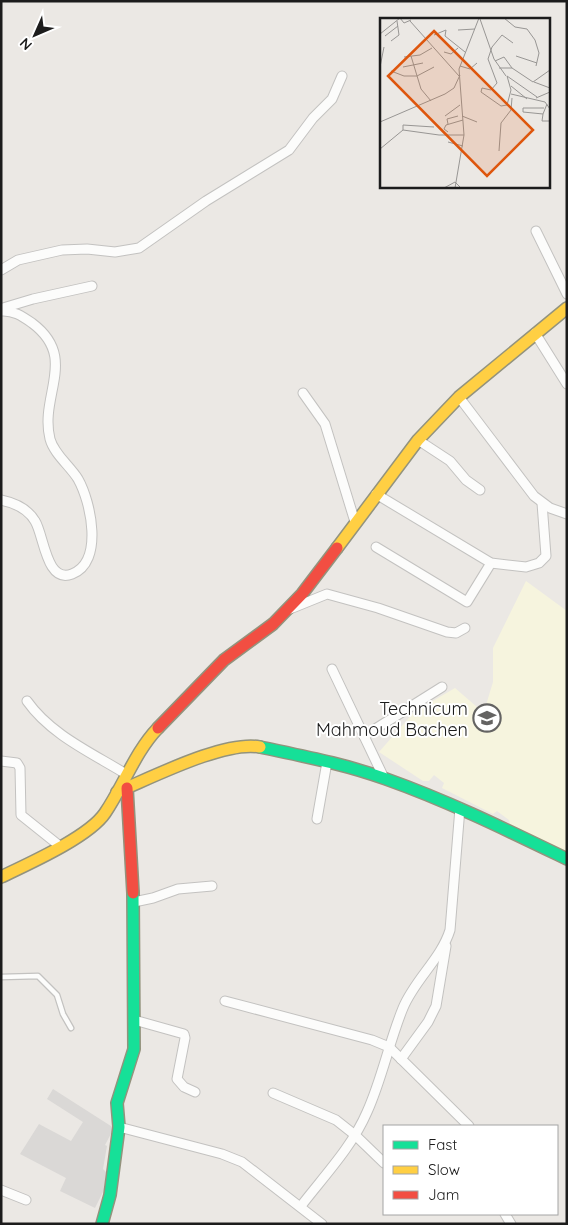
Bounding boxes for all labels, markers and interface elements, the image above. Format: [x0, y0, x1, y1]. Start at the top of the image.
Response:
north arrow [10, 10, 60, 60]
inset map [380, 18, 550, 188]
text: N [16, 34, 36, 54]
place label: Technicum Mahmoud Bachen [316, 697, 468, 741]
school or university icon: Technicum Mahmoud Bachen [472, 703, 502, 733]
legend [383, 1125, 558, 1215]
text: Fast [428, 1135, 457, 1154]
text: Slow [428, 1160, 460, 1179]
text: Jam [428, 1185, 459, 1204]

